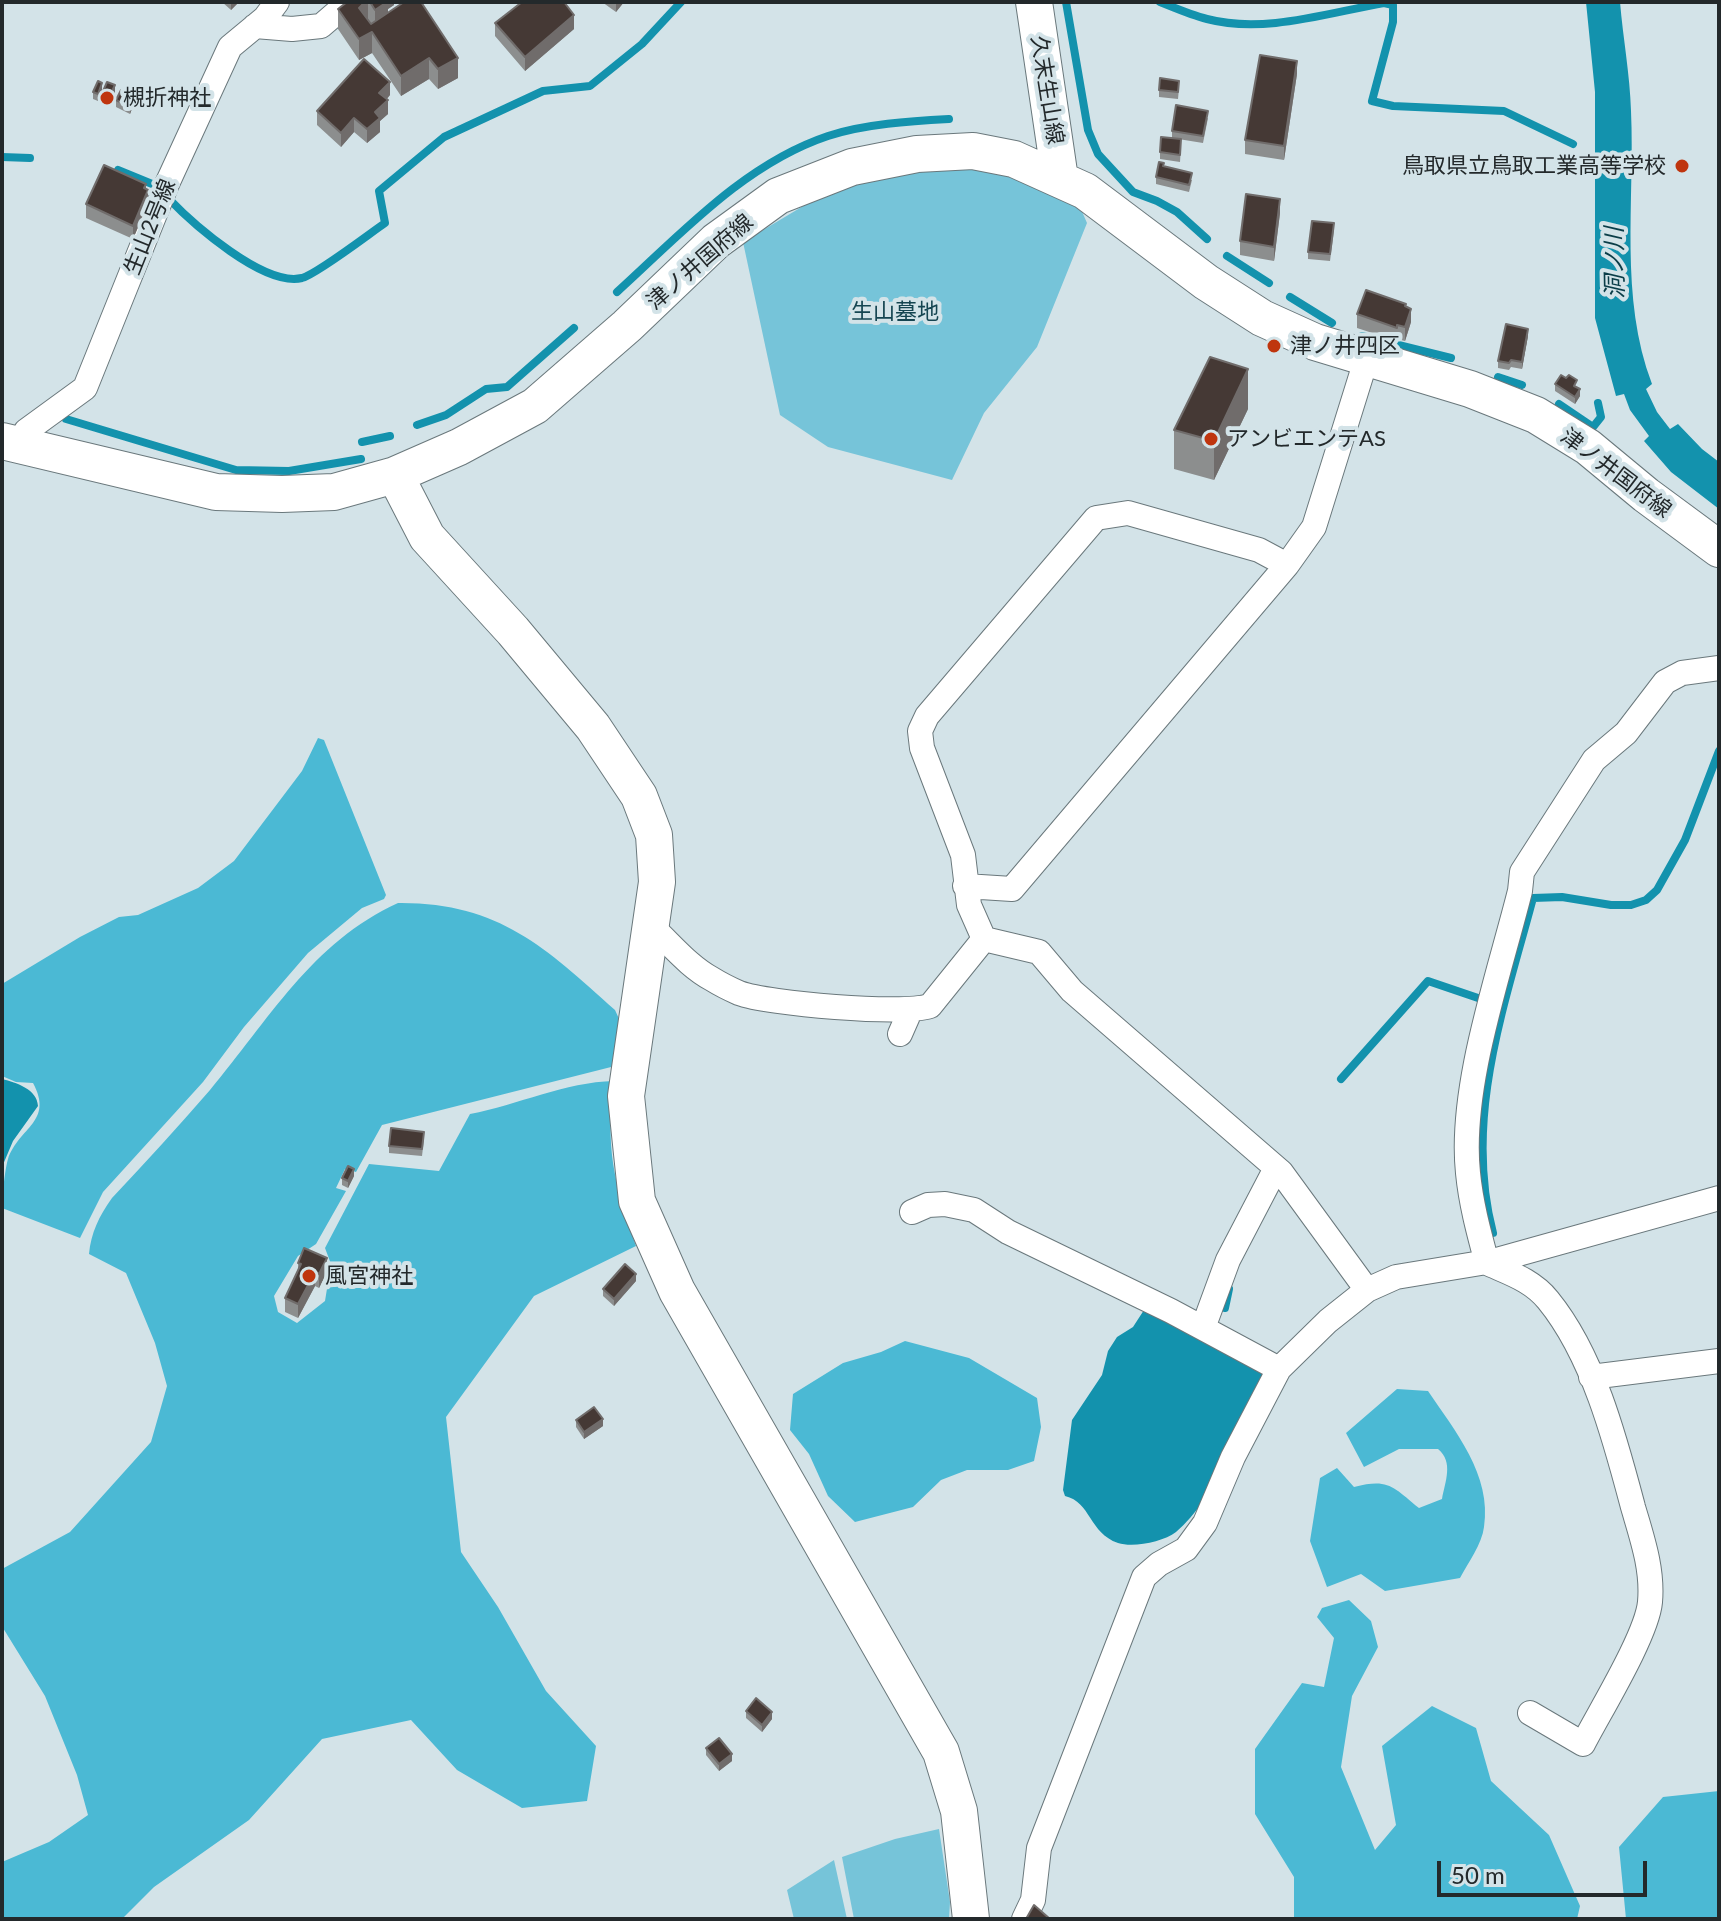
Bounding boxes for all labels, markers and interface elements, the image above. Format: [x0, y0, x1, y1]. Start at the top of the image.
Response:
street label: 久末生山線 [1025, 34, 1069, 146]
place label: 槻折神社 [123, 85, 211, 111]
marker: 槻折神社 [98, 89, 116, 107]
place label: 鳥取県立鳥取工業高等学校 [1402, 153, 1666, 179]
marker: 鳥取県立鳥取工業高等学校 [1673, 157, 1691, 175]
street label: 生山2号線 [119, 175, 181, 279]
street label: 津ノ井国府線 [642, 209, 758, 315]
water label: 洞ノ川 [1600, 227, 1630, 299]
park label: 生山墓地 [851, 299, 939, 325]
place label: 津ノ井四区 [1290, 333, 1400, 359]
marker: 津ノ井四区 [1265, 337, 1283, 355]
street label: 津ノ井国府線 [1555, 423, 1677, 523]
place label: アンビエンテAS [1227, 426, 1386, 452]
marker: アンビエンテAS [1202, 430, 1220, 448]
place label: 風宮神社 [325, 1263, 413, 1289]
marker: 風宮神社 [300, 1267, 318, 1285]
scale bar [1441, 1845, 1651, 1895]
text: 50 m [1451, 1860, 1505, 1889]

